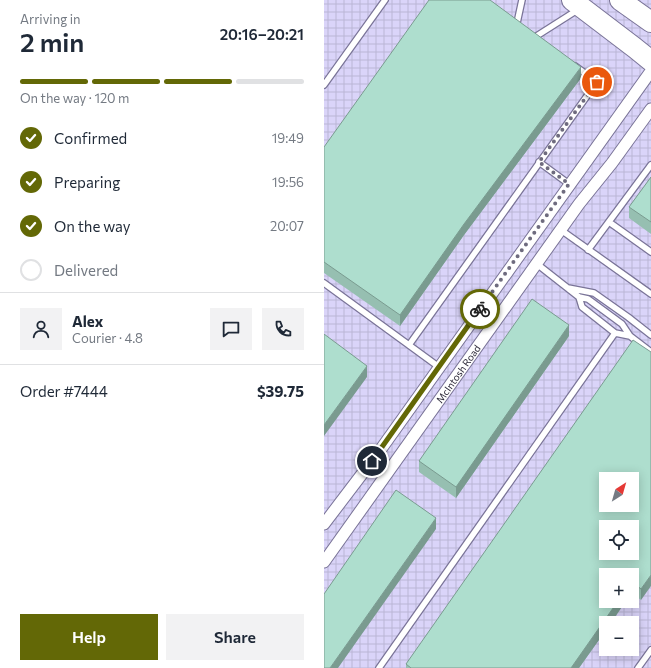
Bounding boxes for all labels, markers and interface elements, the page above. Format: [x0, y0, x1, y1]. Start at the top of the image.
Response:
text: Arriving in [20, 11, 80, 27]
text: 20:16–20:21 [220, 25, 304, 43]
text: 2 min [20, 26, 84, 57]
pin [580, 65, 614, 99]
icon: bag [586, 71, 608, 93]
text: On the way · 120 m [20, 90, 129, 106]
icon: check [20, 127, 42, 149]
text: Confirmed [54, 129, 127, 147]
text: 19:49 [272, 130, 304, 146]
icon: check [20, 171, 42, 193]
text: Preparing [54, 173, 120, 191]
text: 19:56 [272, 174, 304, 190]
icon: check [20, 215, 42, 237]
text: On the way [54, 217, 131, 235]
text: 20:07 [270, 218, 304, 234]
text: Delivered [54, 261, 118, 279]
courier [460, 289, 500, 329]
icon: bike [469, 298, 491, 320]
button: person [20, 308, 62, 350]
button: chat [210, 308, 252, 350]
button: phone [262, 308, 304, 350]
text: Alex [72, 312, 103, 330]
text: Courier · 4.8 [72, 330, 143, 346]
street label: McIntosh Road [433, 342, 483, 405]
text: Order #7444 [20, 382, 108, 400]
text: $39.75 [257, 382, 304, 400]
pin [355, 444, 389, 478]
icon: home [361, 450, 383, 472]
north arrow [599, 472, 639, 512]
map controls [599, 472, 639, 656]
button: locate [599, 520, 639, 560]
button: + [599, 568, 639, 608]
button: Help [20, 614, 158, 660]
button: Share [166, 614, 304, 660]
button: − [599, 616, 639, 656]

